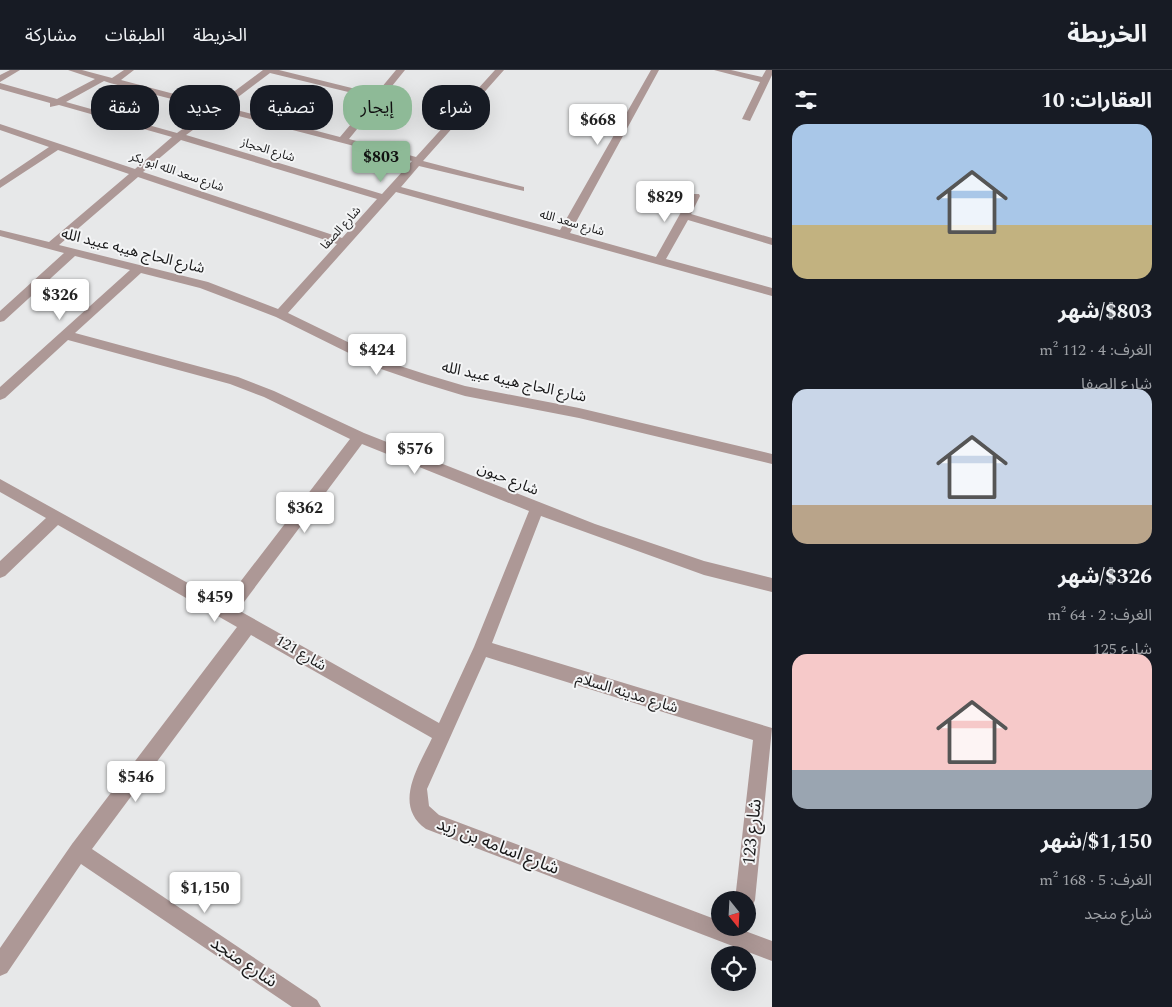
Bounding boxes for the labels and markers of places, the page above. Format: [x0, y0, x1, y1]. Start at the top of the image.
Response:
pin: $668 [568, 104, 628, 146]
pin: $803 [351, 140, 411, 183]
pin: $829 [635, 180, 695, 223]
pin: $326 [30, 278, 90, 321]
pin: $424 [347, 334, 407, 376]
pin: $576 [385, 432, 445, 475]
pin: $362 [275, 492, 335, 534]
pin: $459 [185, 580, 245, 623]
pin: $546 [106, 760, 166, 803]
pin: $1,150 [164, 872, 246, 914]

